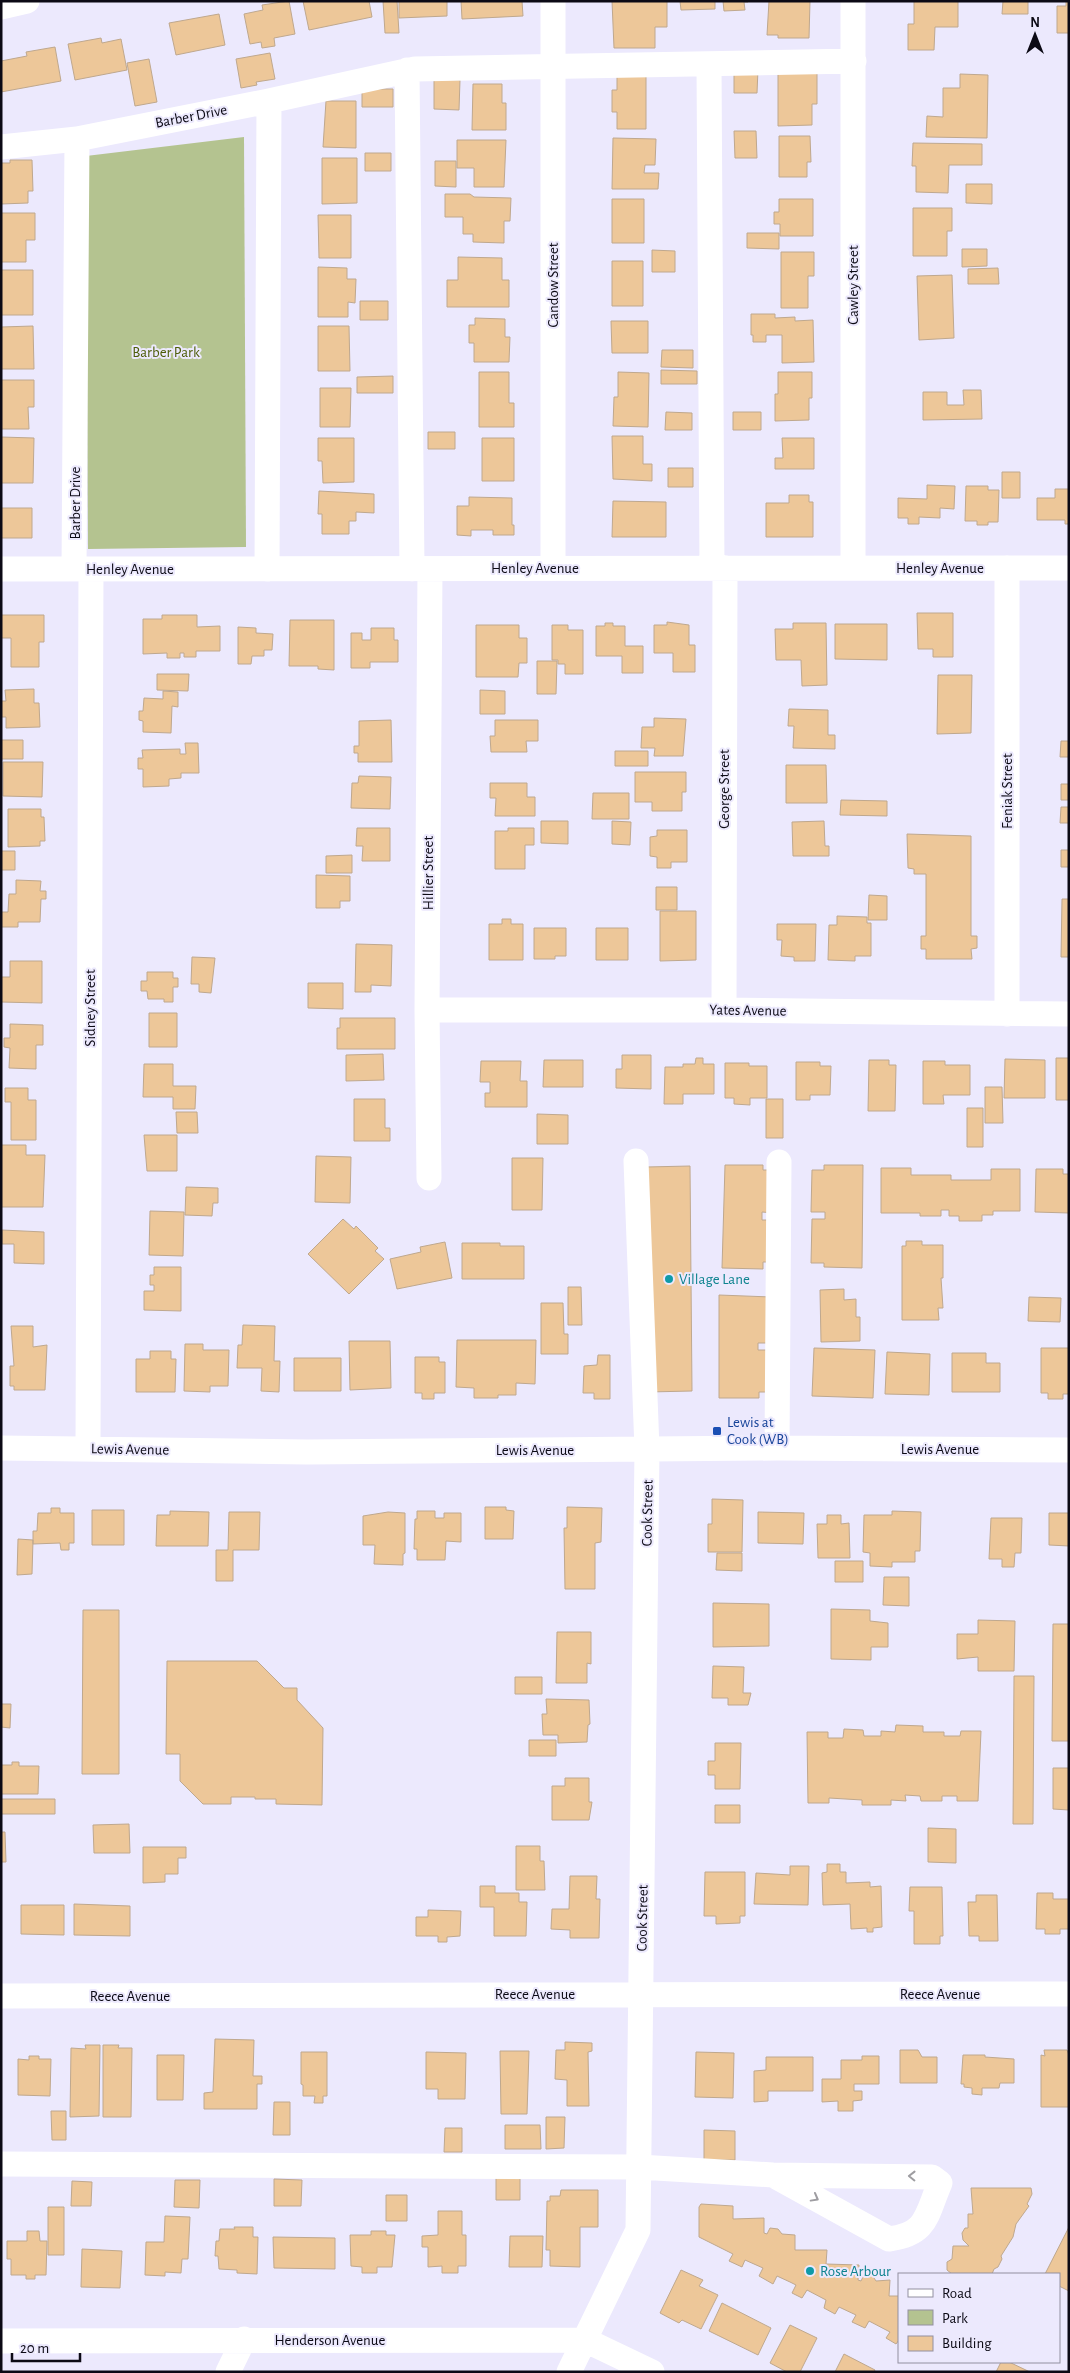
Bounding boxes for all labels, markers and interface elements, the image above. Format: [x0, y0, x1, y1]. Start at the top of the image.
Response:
north arrow [1010, 10, 1060, 60]
text: N [1030, 16, 1040, 30]
street label: Barber Drive [154, 102, 228, 131]
street label: Candow Street [546, 242, 561, 328]
street label: Cawley Street [846, 245, 861, 325]
park label: Barber Park [132, 345, 200, 360]
street label: Barber Drive [68, 466, 83, 539]
street label: Henley Avenue [491, 561, 579, 576]
street label: Henley Avenue [896, 561, 984, 576]
street label: Henley Avenue [86, 562, 174, 577]
street label: George Street [717, 749, 732, 829]
street label: Feniak Street [1000, 753, 1015, 829]
street label: Hillier Street [421, 836, 436, 910]
street label: Sidney Street [83, 969, 98, 1047]
street label: Yates Avenue [709, 1002, 787, 1019]
place label: Village Lane [679, 1272, 750, 1287]
marker: Village Lane [663, 1273, 675, 1285]
place label: Lewis at Cook (WB) [727, 1415, 789, 1447]
marker: Lewis at Cook (WB) [711, 1425, 723, 1437]
street label: Lewis Avenue [91, 1441, 169, 1458]
street label: Lewis Avenue [901, 1442, 979, 1457]
street label: Lewis Avenue [496, 1443, 574, 1458]
street label: Cook Street [639, 1479, 656, 1547]
street label: Cook Street [634, 1884, 651, 1952]
street label: Reece Avenue [495, 1987, 575, 2002]
street label: Reece Avenue [900, 1987, 980, 2002]
street label: Reece Avenue [90, 1989, 170, 2004]
one-way arrow [908, 2171, 916, 2181]
one-way arrow [810, 2192, 819, 2202]
place label: Rose Arbour [820, 2264, 891, 2279]
marker: Rose Arbour [804, 2265, 816, 2277]
legend [898, 2273, 1060, 2363]
text: Road [942, 2286, 972, 2301]
text: Park [942, 2311, 968, 2326]
scale bar [12, 2330, 80, 2362]
street label: Henderson Avenue [275, 2333, 386, 2348]
text: Building [942, 2336, 992, 2351]
text: 20 m [20, 2341, 49, 2356]

